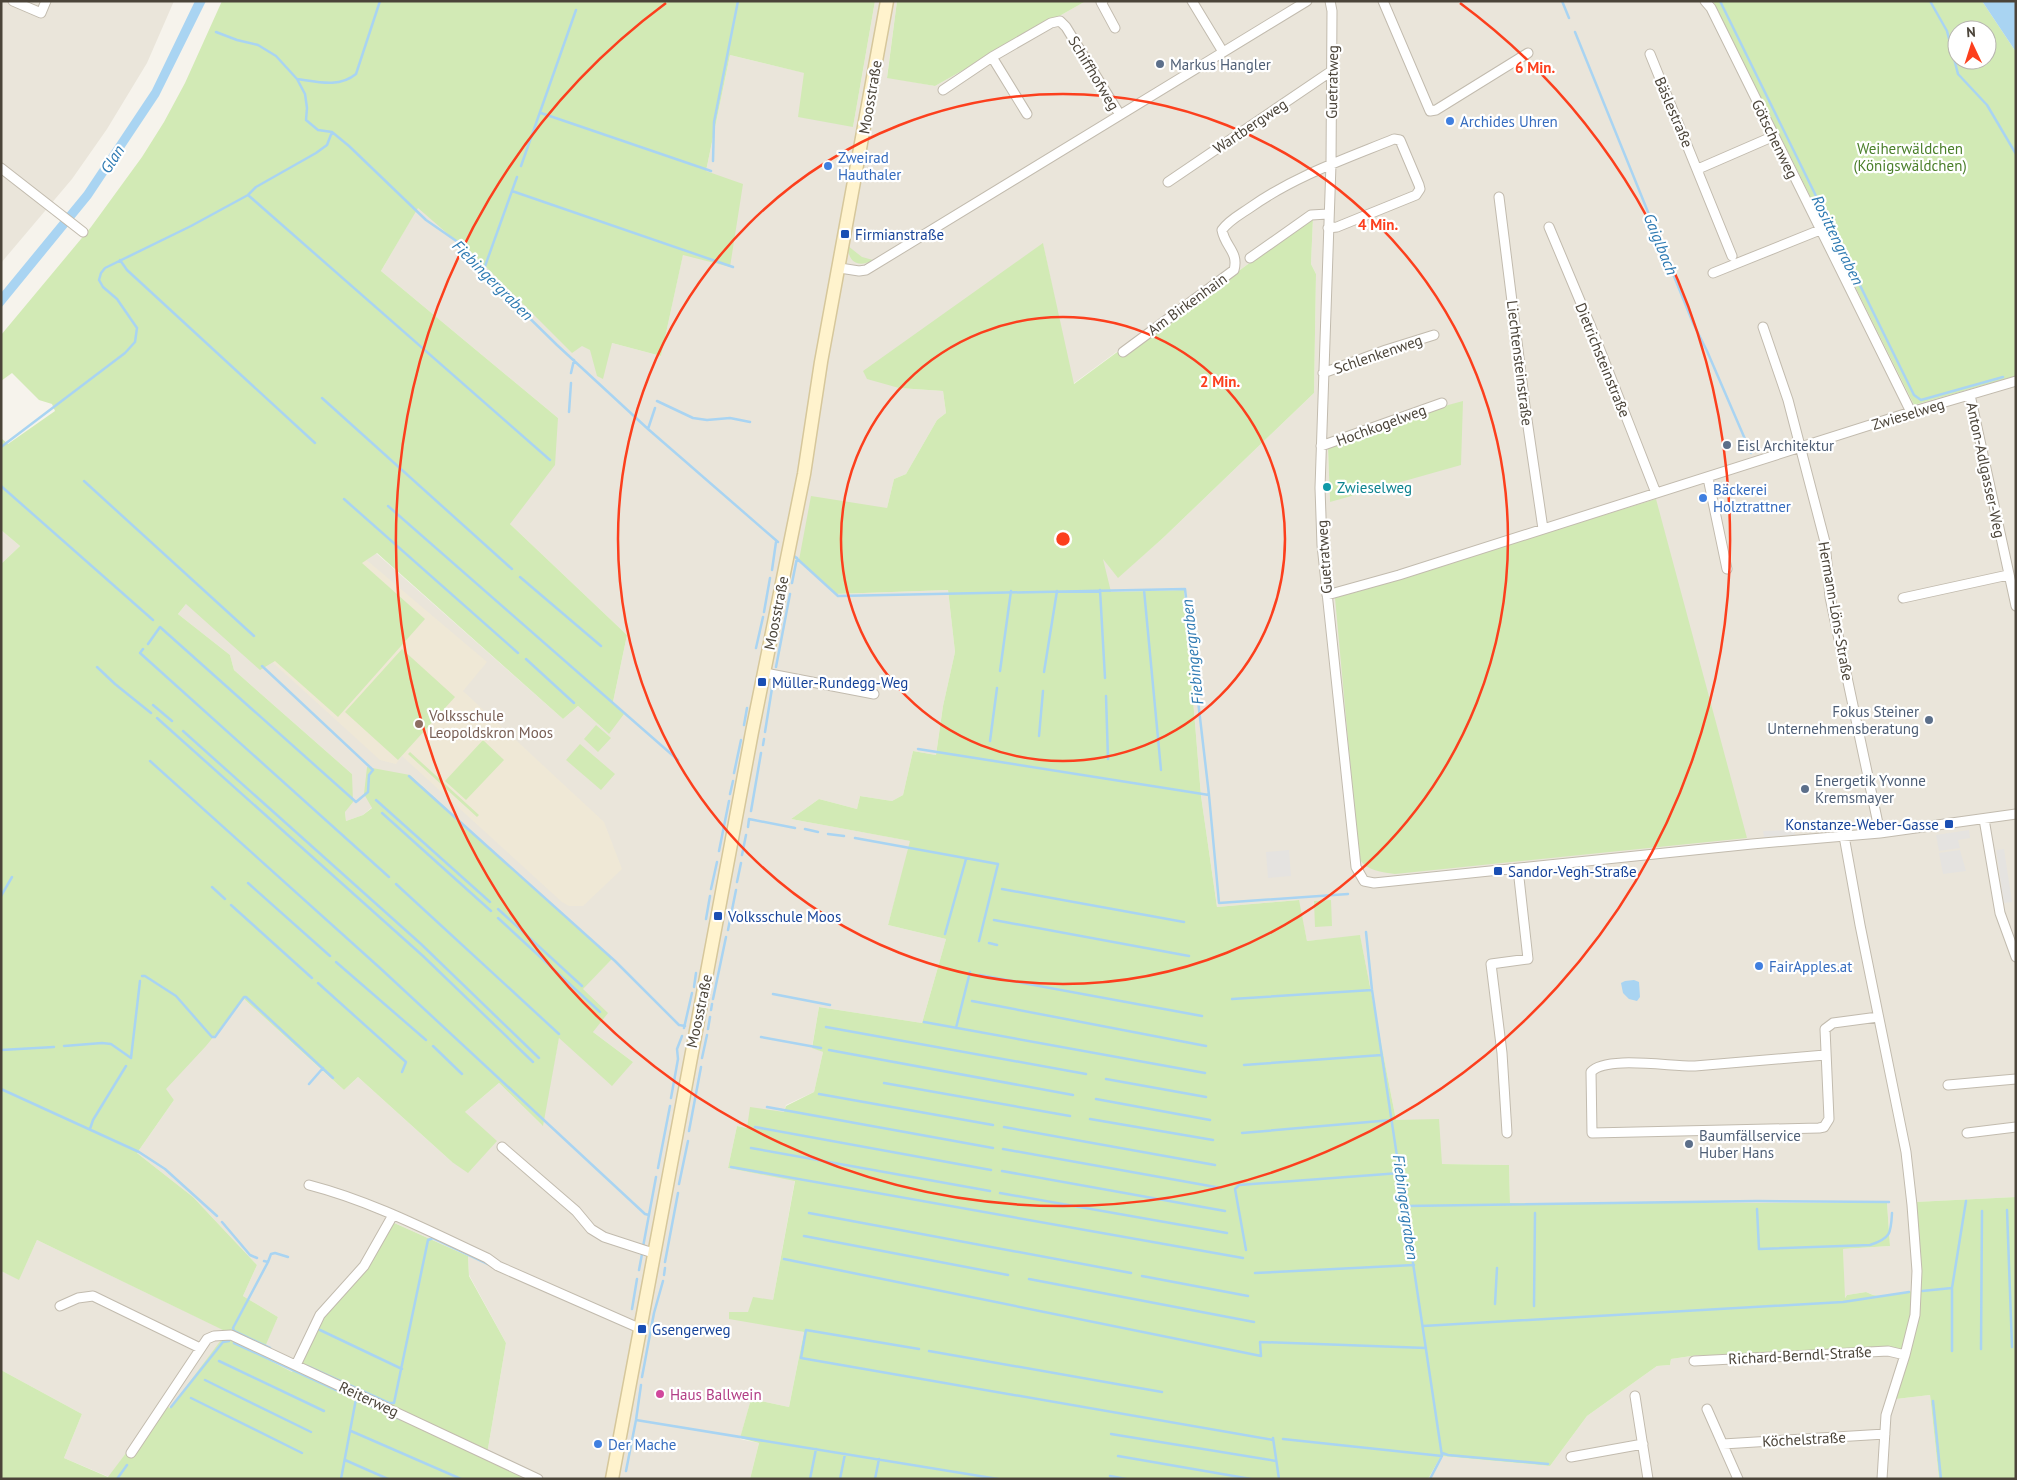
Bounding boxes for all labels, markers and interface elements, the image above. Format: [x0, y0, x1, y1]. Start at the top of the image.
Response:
north arrow [1947, 20, 1997, 70]
text: N [1966, 23, 1976, 41]
street label: Schiffhofweg [1064, 32, 1124, 114]
street label: Guetratweg [1322, 45, 1342, 119]
place label: Markus Hangler [1170, 55, 1271, 74]
marker: Markus Hangler [1154, 58, 1166, 70]
text: 6 Min. [1515, 58, 1555, 77]
street label: Moosstraße [854, 59, 886, 135]
street label: Bäslestraße [1651, 74, 1697, 150]
street label: Wartbergweg [1209, 94, 1291, 158]
street label: Götschenweg [1748, 96, 1802, 182]
place label: Archides Uhren [1460, 112, 1558, 131]
marker: Archides Uhren [1444, 115, 1456, 127]
park label: Weiherwäldchen (Königswäldchen) [1853, 139, 1967, 175]
water label: Glan [95, 141, 129, 177]
place label: Zweirad Hauthaler [838, 148, 901, 184]
marker: Zweirad Hauthaler [822, 160, 834, 172]
water label: Rosittengraben [1808, 192, 1868, 288]
water label: Gaiglbach [1640, 210, 1682, 278]
text: 4 Min. [1358, 215, 1398, 234]
place label: Firmianstraße [855, 225, 944, 244]
marker: Firmianstraße [839, 228, 851, 240]
water label: Fiebingergraben [448, 235, 538, 325]
street label: Am Birkenhain [1144, 269, 1230, 339]
street label: Liechtensteinstraße [1503, 299, 1537, 427]
street label: Dietrichsteinstraße [1571, 300, 1635, 420]
street label: Schlenkenweg [1331, 330, 1425, 378]
text: 2 Min. [1200, 372, 1240, 391]
street label: Zwieselweg [1869, 394, 1947, 434]
street label: Hochkogelweg [1333, 400, 1429, 450]
street label: Anton-Adlgasser-Weg [1962, 400, 2010, 540]
place label: Eisl Architektur [1737, 436, 1834, 455]
marker: Eisl Architektur [1721, 439, 1733, 451]
place label: Zwieselweg [1337, 478, 1412, 497]
place label: Bäckerei Holztrattner [1713, 480, 1791, 516]
marker: Zwieselweg [1321, 481, 1333, 493]
marker: Bäckerei Holztrattner [1697, 492, 1709, 504]
street label: Guetratweg [1312, 519, 1336, 595]
centre of rings [1054, 530, 1072, 548]
street label: Hermann-Löns-Straße [1814, 540, 1858, 682]
street label: Moosstraße [760, 575, 792, 651]
water label: Fiebingergraben [1177, 598, 1207, 706]
place label: Müller-Rundegg-Weg [772, 673, 908, 692]
marker: Müller-Rundegg-Weg [756, 676, 768, 688]
place label: Fokus Steiner Unternehmensberatung [1767, 702, 1919, 738]
place label: Volksschule Leopoldskron Moos [428, 706, 553, 742]
marker: Fokus Steiner Unternehmensberatung [1923, 714, 1935, 726]
marker: Volksschule Leopoldskron Moos [413, 718, 425, 730]
place label: Energetik Yvonne Kremsmayer [1815, 771, 1926, 807]
marker: Energetik Yvonne Kremsmayer [1799, 783, 1811, 795]
place label: Konstanze-Weber-Gasse [1785, 815, 1939, 834]
marker: Konstanze-Weber-Gasse [1943, 818, 1955, 830]
place label: Sandor-Vegh-Straße [1508, 862, 1637, 881]
marker: Sandor-Vegh-Straße [1492, 865, 1504, 877]
place label: Volksschule Moos [727, 907, 841, 926]
marker: Volksschule Moos [712, 910, 724, 922]
place label: FairApples.at [1769, 957, 1852, 976]
marker: FairApples.at [1753, 960, 1765, 972]
street label: Moosstraße [682, 972, 716, 1050]
place label: Baumfällservice Huber Hans [1699, 1126, 1801, 1162]
marker: Baumfällservice Huber Hans [1683, 1138, 1695, 1150]
water label: Fiebingergraben [1389, 1153, 1423, 1261]
place label: Gsengerweg [652, 1320, 730, 1339]
marker: Gsengerweg [636, 1323, 648, 1335]
street label: Richard-Berndl-Straße [1728, 1342, 1872, 1368]
street label: Reiterweg [336, 1377, 402, 1421]
place label: Haus Ballwein [670, 1385, 762, 1404]
marker: Haus Ballwein [654, 1388, 666, 1400]
street label: Köchelstraße [1762, 1427, 1846, 1451]
place label: Der Mache [608, 1435, 676, 1454]
marker: Der Mache [592, 1438, 604, 1450]

